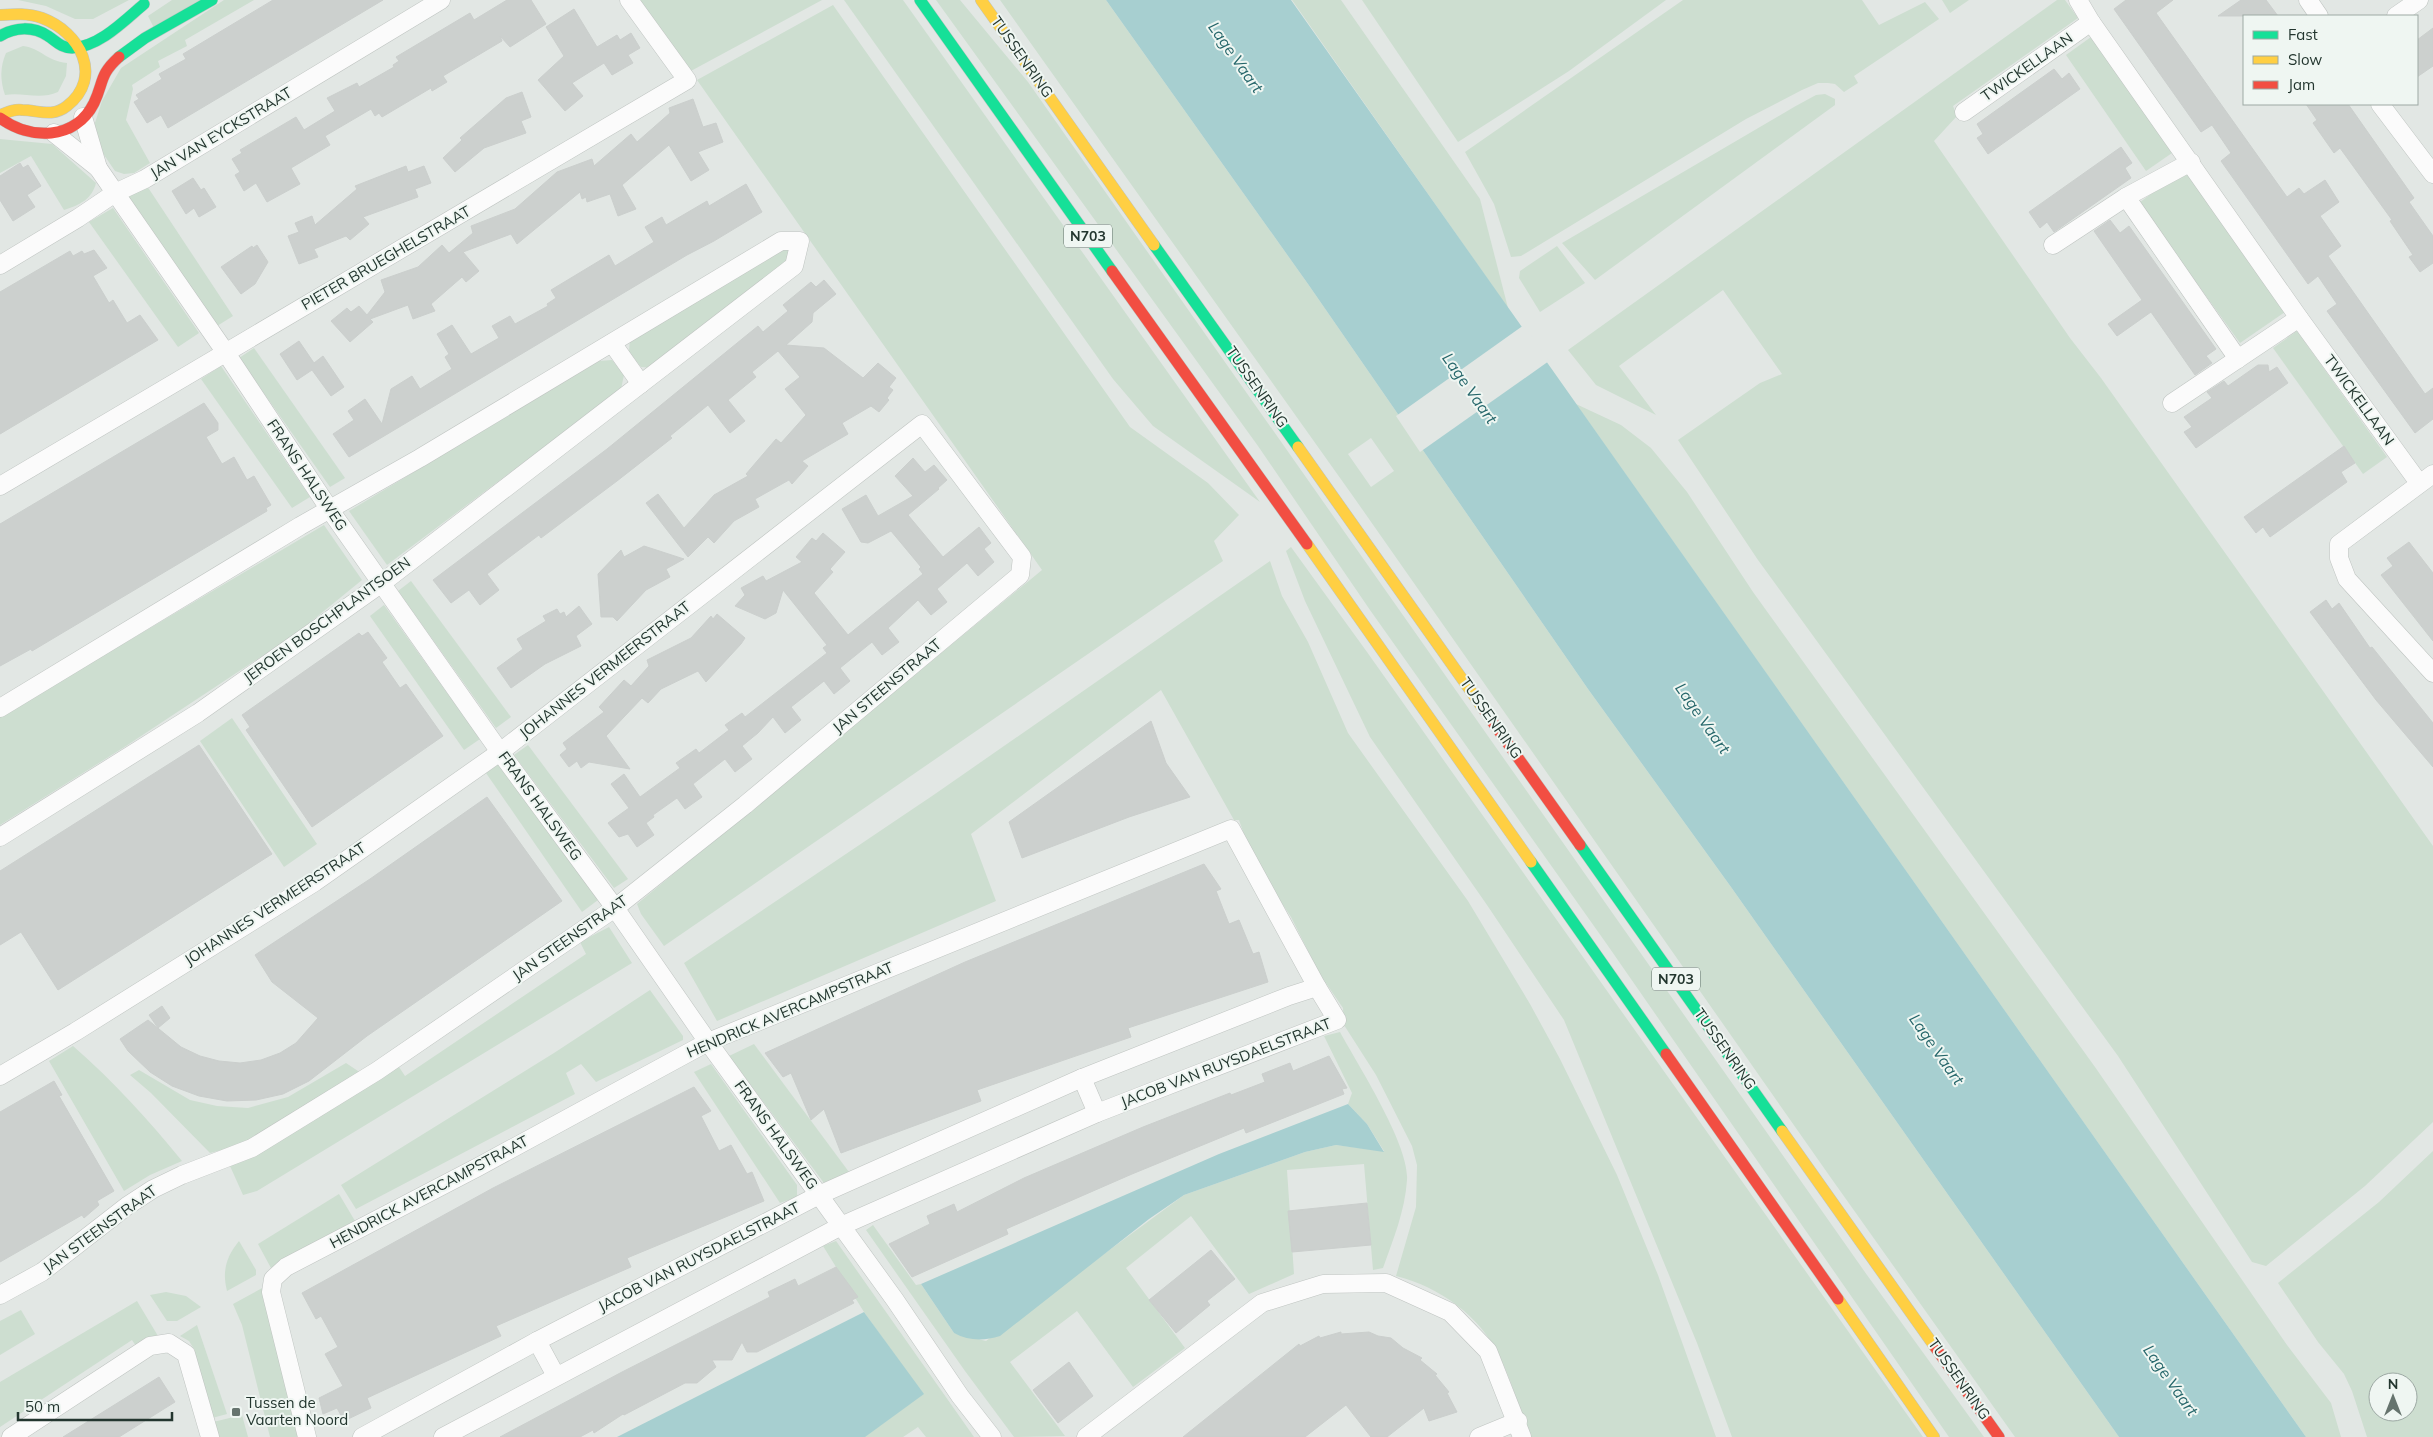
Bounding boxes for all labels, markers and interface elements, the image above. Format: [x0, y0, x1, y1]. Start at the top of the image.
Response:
street label: TUSSENRING [987, 12, 1057, 101]
legend [2243, 15, 2418, 105]
water label: Lage Vaart [1204, 18, 1268, 97]
text: Fast [2288, 25, 2318, 44]
street label: TWICKELLAAN [1977, 28, 2076, 105]
text: Slow [2288, 50, 2322, 69]
text: Jam [2288, 75, 2315, 94]
street label: JAN VAN EYCKSTRAAT [147, 83, 295, 182]
street label: PIETER BRUEGHELSTRAAT [298, 201, 474, 314]
road number: N703 [1064, 225, 1112, 248]
street label: TUSSENRING [1222, 342, 1292, 431]
water label: Lage Vaart [1438, 349, 1502, 428]
street label: TWICKELLAAN [2320, 351, 2399, 449]
street label: FRANS HALSWEG [263, 415, 352, 534]
street label: JEROEN BOSCHPLANTSOEN [239, 553, 414, 687]
street label: JOHANNES VERMEERSTRAAT [515, 597, 694, 742]
street label: JAN STEENSTRAAT [828, 634, 945, 737]
street label: TUSSENRING [1456, 673, 1526, 762]
water label: Lage Vaart [1671, 679, 1735, 758]
street label: FRANS HALSWEG [494, 747, 586, 864]
street label: JOHANNES VERMEERSTRAAT [181, 838, 369, 969]
street label: JAN STEENSTRAAT [508, 891, 631, 985]
street label: HENDRICK AVERCAMPSTRAAT [684, 957, 896, 1062]
road number: N703 [1652, 968, 1700, 991]
street label: TUSSENRING [1690, 1004, 1760, 1093]
water label: Lage Vaart [1905, 1010, 1969, 1089]
street label: JACOB VAN RUYSDAELSTRAAT [1118, 1014, 1334, 1111]
street label: FRANS HALSWEG [730, 1076, 822, 1193]
street label: HENDRICK AVERCAMPSTRAAT [326, 1131, 531, 1252]
street label: JAN STEENSTRAAT [39, 1181, 160, 1276]
street label: JACOB VAN RUYSDAELSTRAAT [595, 1197, 803, 1316]
street label: TUSSENRING [1924, 1334, 1994, 1423]
water label: Lage Vaart [2139, 1341, 2203, 1420]
north arrow [2368, 1372, 2418, 1422]
text: N [2388, 1375, 2398, 1393]
scale bar [18, 1390, 171, 1422]
place label: Tussen de Vaarten Noord [246, 1393, 348, 1429]
text: 50 m [25, 1397, 60, 1416]
marker: Tussen de Vaarten Noord [230, 1406, 242, 1418]

